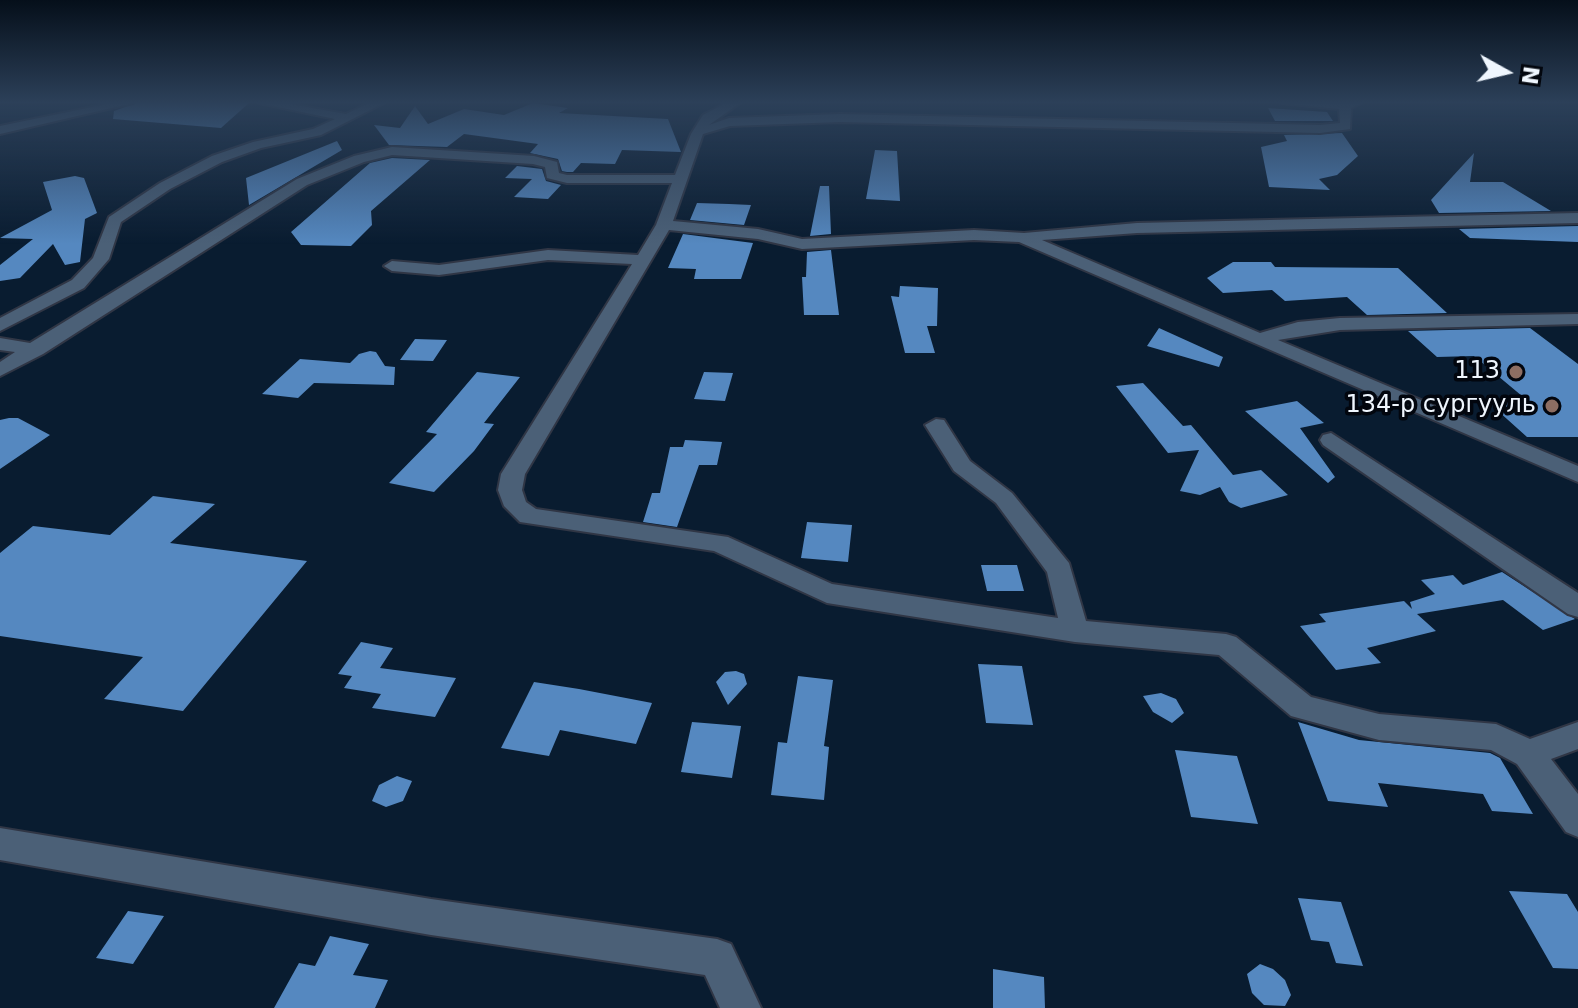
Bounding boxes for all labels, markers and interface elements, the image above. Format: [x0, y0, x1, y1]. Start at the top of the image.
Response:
north arrow [1466, 32, 1546, 112]
text: N [1517, 65, 1544, 86]
place label: 113 [1454, 358, 1500, 386]
marker: 113 [1507, 363, 1525, 381]
place label: 134-р сургууль [1346, 392, 1536, 420]
marker: 134-р сургууль [1543, 397, 1561, 415]

